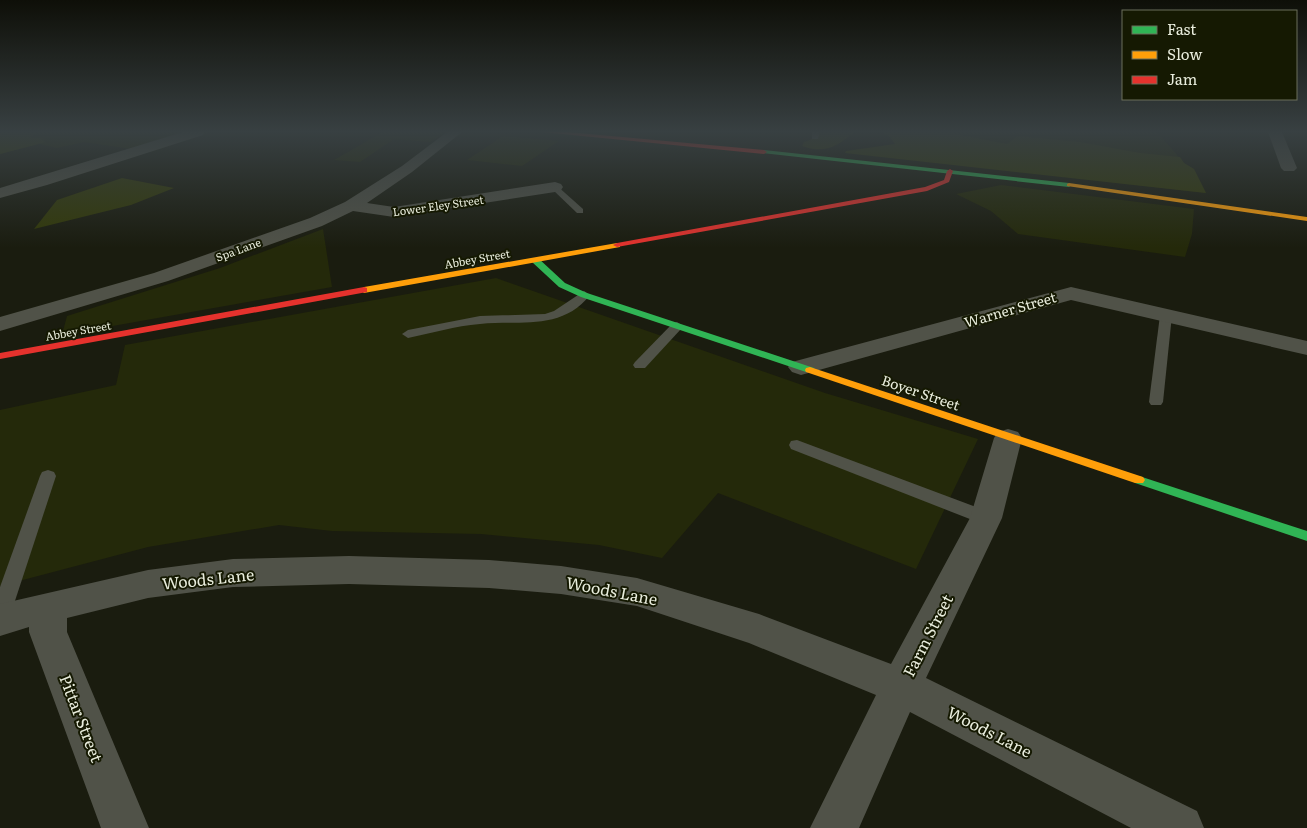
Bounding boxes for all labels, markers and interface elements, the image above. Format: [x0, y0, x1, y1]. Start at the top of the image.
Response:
legend [1122, 10, 1297, 100]
text: Fast [1167, 17, 1196, 40]
text: Slow [1167, 42, 1202, 65]
text: Jam [1167, 67, 1198, 90]
street label: Lower Eley Street [391, 191, 485, 219]
street label: Spa Lane [213, 233, 263, 265]
street label: Abbey Street [443, 244, 512, 272]
street label: Warner Street [962, 286, 1059, 332]
street label: Abbey Street [44, 316, 113, 344]
street label: Boyer Street [879, 369, 963, 415]
street label: Woods Lane [161, 561, 255, 595]
street label: Woods Lane [564, 569, 660, 611]
street label: Farm Street [896, 589, 958, 680]
street label: Pittar Street [54, 671, 110, 766]
street label: Woods Lane [943, 699, 1037, 763]

